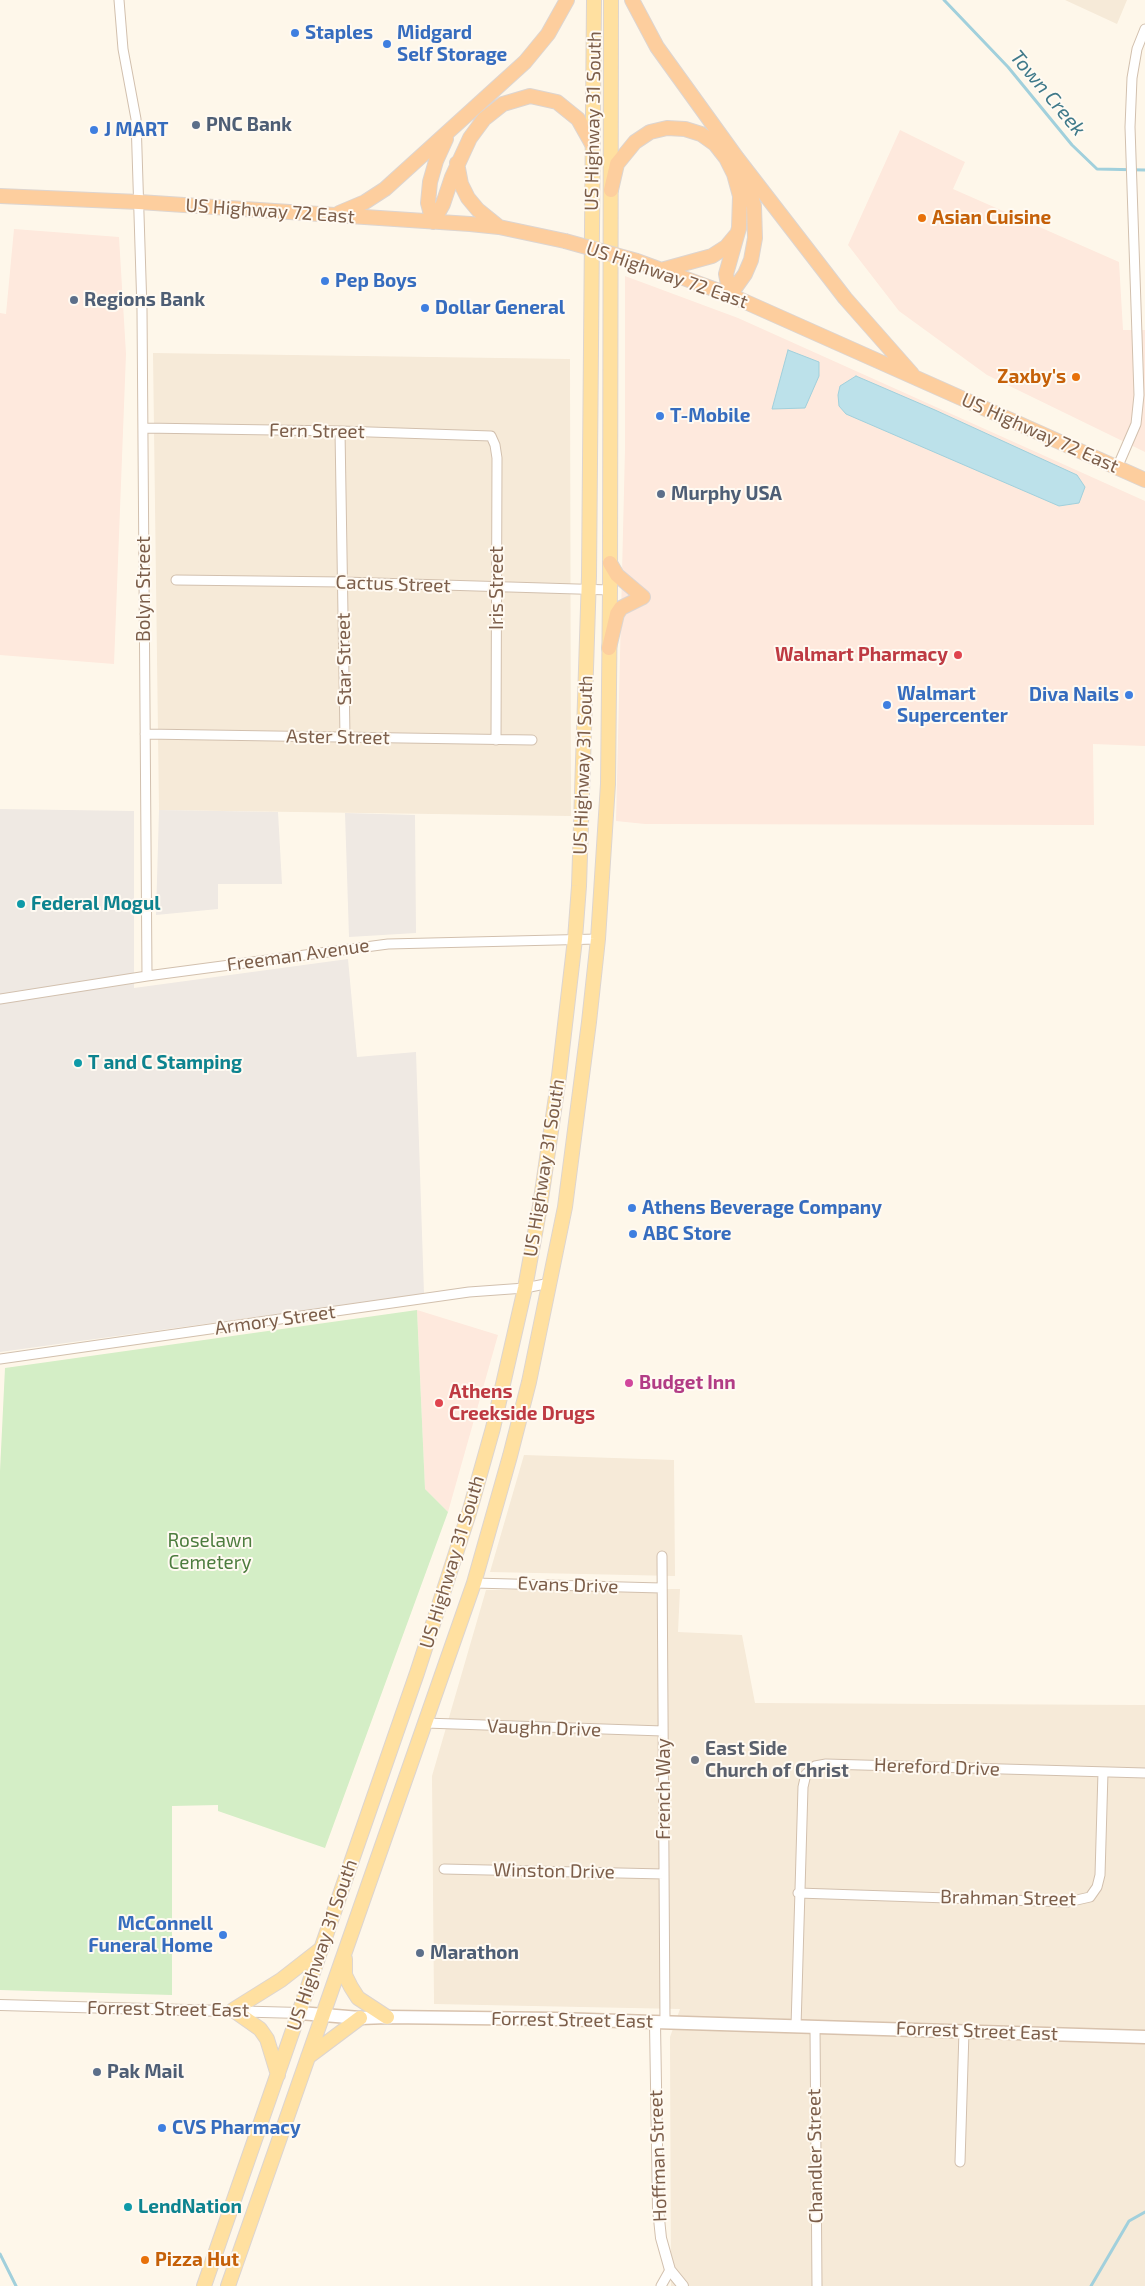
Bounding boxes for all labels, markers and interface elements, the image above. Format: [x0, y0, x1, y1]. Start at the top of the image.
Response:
place label: Staples [305, 22, 373, 44]
place label: Midgard Self Storage [397, 22, 507, 66]
marker: Staples [289, 27, 301, 39]
street label: US Highway 31 South [580, 31, 606, 211]
marker: Midgard Self Storage [381, 38, 393, 50]
water label: Town Creek [1005, 45, 1091, 141]
place label: PNC Bank [206, 114, 292, 136]
place label: J MART [104, 119, 169, 141]
marker: PNC Bank [190, 119, 202, 131]
marker: J MART [88, 124, 100, 136]
street label: US Highway 72 East [185, 194, 355, 228]
place label: Asian Cuisine [932, 207, 1051, 229]
marker: Asian Cuisine [916, 212, 928, 224]
street label: US Highway 72 East [583, 237, 751, 313]
place label: Pep Boys [335, 270, 417, 292]
marker: Pep Boys [319, 275, 331, 287]
place label: Regions Bank [84, 289, 205, 311]
marker: Regions Bank [68, 294, 80, 306]
place label: Dollar General [435, 297, 565, 319]
marker: Dollar General [419, 302, 431, 314]
place label: Zaxby's [997, 366, 1066, 388]
marker: Zaxby's [1070, 371, 1082, 383]
street label: US Highway 72 East [958, 388, 1122, 478]
place label: T-Mobile [670, 405, 750, 427]
marker: T-Mobile [654, 410, 666, 422]
street label: Fern Street [269, 419, 365, 443]
place label: Murphy USA [671, 483, 782, 505]
marker: Murphy USA [655, 488, 667, 500]
street label: Bolyn Street [133, 536, 155, 642]
street label: Iris Street [486, 546, 508, 630]
street label: Cactus Street [335, 571, 451, 597]
street label: Star Street [332, 612, 356, 706]
place label: Walmart Pharmacy [775, 644, 948, 666]
marker: Walmart Pharmacy [952, 649, 964, 661]
street label: US Highway 31 South [568, 675, 598, 855]
place label: Walmart Supercenter [897, 683, 1008, 727]
place label: Diva Nails [1029, 684, 1119, 706]
marker: Diva Nails [1123, 689, 1135, 701]
marker: Walmart Supercenter [881, 699, 893, 711]
street label: Aster Street [286, 725, 390, 749]
place label: Federal Mogul [31, 893, 160, 915]
marker: Federal Mogul [15, 898, 27, 910]
street label: Freeman Avenue [225, 934, 371, 976]
place label: T and C Stamping [88, 1052, 242, 1074]
marker: T and C Stamping [72, 1057, 84, 1069]
street label: US Highway 31 South [519, 1077, 569, 1259]
place label: Athens Beverage Company [642, 1197, 882, 1219]
marker: Athens Beverage Company [626, 1202, 638, 1214]
place label: ABC Store [643, 1223, 732, 1245]
marker: ABC Store [627, 1228, 639, 1240]
street label: Armory Street [213, 1300, 337, 1340]
place label: Budget Inn [639, 1372, 736, 1394]
marker: Budget Inn [623, 1377, 635, 1389]
place label: Athens Creekside Drugs [449, 1381, 595, 1425]
marker: Athens Creekside Drugs [433, 1397, 445, 1409]
street label: US Highway 31 South [415, 1473, 489, 1651]
park label: Roselawn Cemetery [167, 1530, 253, 1574]
street label: Evans Drive [517, 1572, 619, 1598]
street label: Vaughn Drive [486, 1715, 602, 1741]
street label: French Way [653, 1738, 675, 1840]
place label: East Side Church of Christ [705, 1738, 849, 1782]
street label: Hereford Drive [874, 1753, 1000, 1781]
marker: East Side Church of Christ [689, 1754, 701, 1766]
street label: US Highway 31 South [282, 1856, 362, 2034]
street label: Winston Drive [493, 1859, 615, 1883]
street label: Brahman Street [940, 1885, 1076, 1911]
place label: McConnell Funeral Home [88, 1913, 213, 1957]
marker: McConnell Funeral Home [217, 1929, 229, 1941]
place label: Marathon [430, 1942, 519, 1964]
marker: Marathon [414, 1947, 426, 1959]
street label: Forrest Street East [87, 1996, 249, 2022]
street label: Forrest Street East [491, 2007, 653, 2033]
street label: Forrest Street East [896, 2017, 1058, 2045]
place label: Pak Mail [107, 2061, 184, 2083]
marker: Pak Mail [91, 2066, 103, 2078]
street label: Chandler Street [802, 2088, 828, 2224]
street label: Hoffman Street [644, 2090, 672, 2222]
place label: CVS Pharmacy [172, 2117, 301, 2139]
marker: CVS Pharmacy [156, 2122, 168, 2134]
place label: LendNation [138, 2196, 242, 2218]
marker: LendNation [122, 2201, 134, 2213]
place label: Pizza Hut [155, 2249, 239, 2271]
marker: Pizza Hut [139, 2254, 151, 2266]

